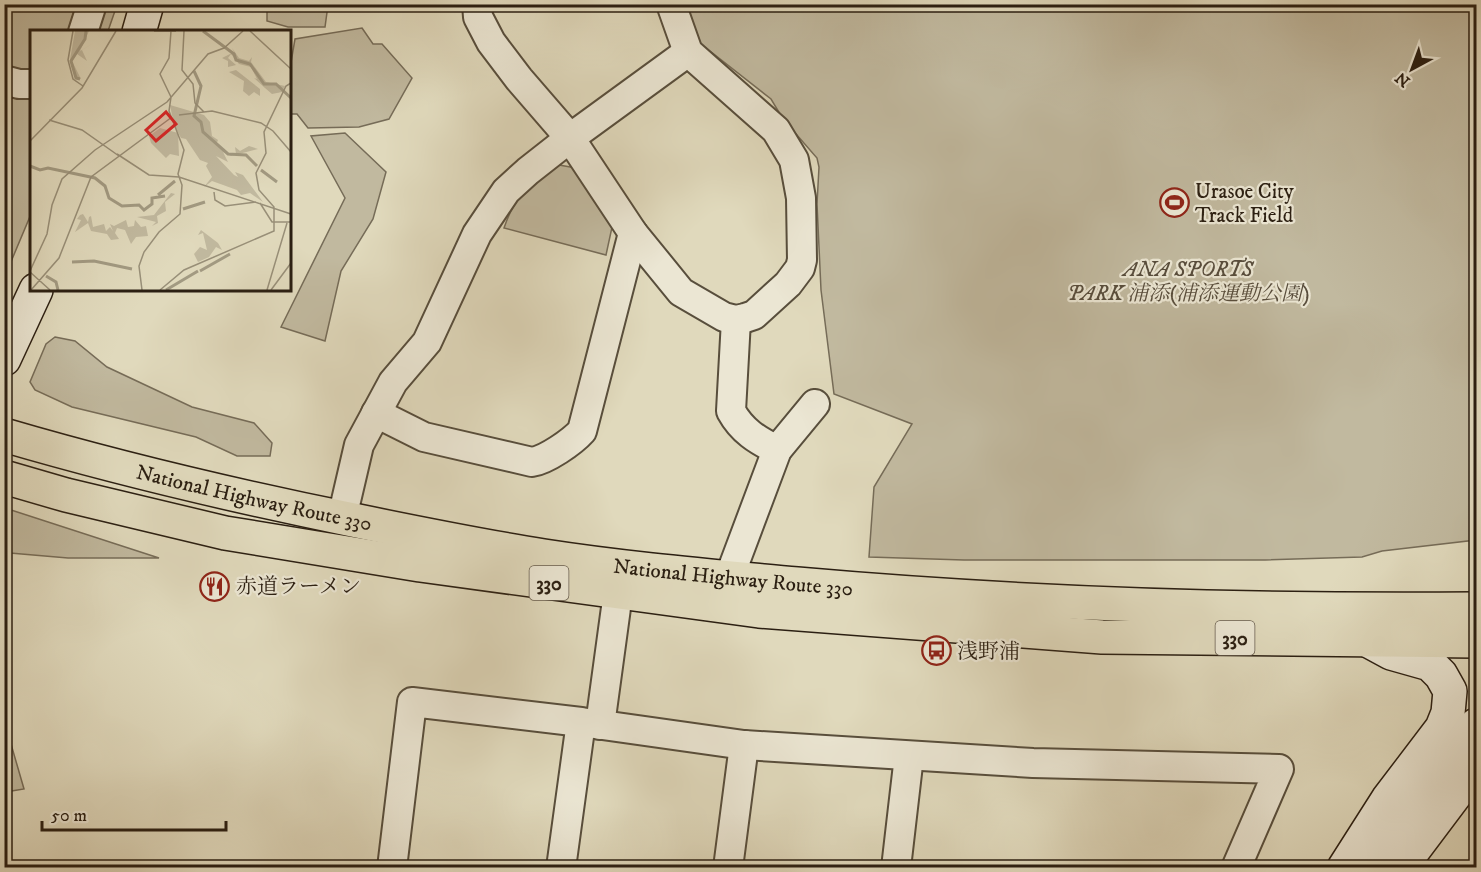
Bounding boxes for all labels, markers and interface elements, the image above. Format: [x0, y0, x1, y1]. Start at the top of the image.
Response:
inset map [30, 30, 291, 291]
north arrow [1382, 39, 1442, 99]
text: N [1391, 68, 1414, 91]
place label: Urasoe City Track Field [1195, 179, 1295, 229]
sports icon: Urasoe City Track Field [1158, 187, 1190, 219]
park label: ANA SPORTS PARK 浦添(浦添運動公園) [1067, 257, 1309, 307]
street label: National Highway Route 330 [133, 459, 374, 538]
street label: National Highway Route 330 [612, 554, 854, 603]
road number: 330 [530, 566, 568, 600]
restaurant icon: 赤道ラーメン [199, 570, 231, 602]
place label: 赤道ラーメン [236, 574, 361, 600]
road number: 330 [1216, 621, 1254, 655]
bus stop icon: 浅野浦 [920, 635, 952, 667]
place label: 浅野浦 [957, 639, 1020, 665]
scale bar [42, 794, 226, 832]
text: 50 m [51, 805, 87, 827]

